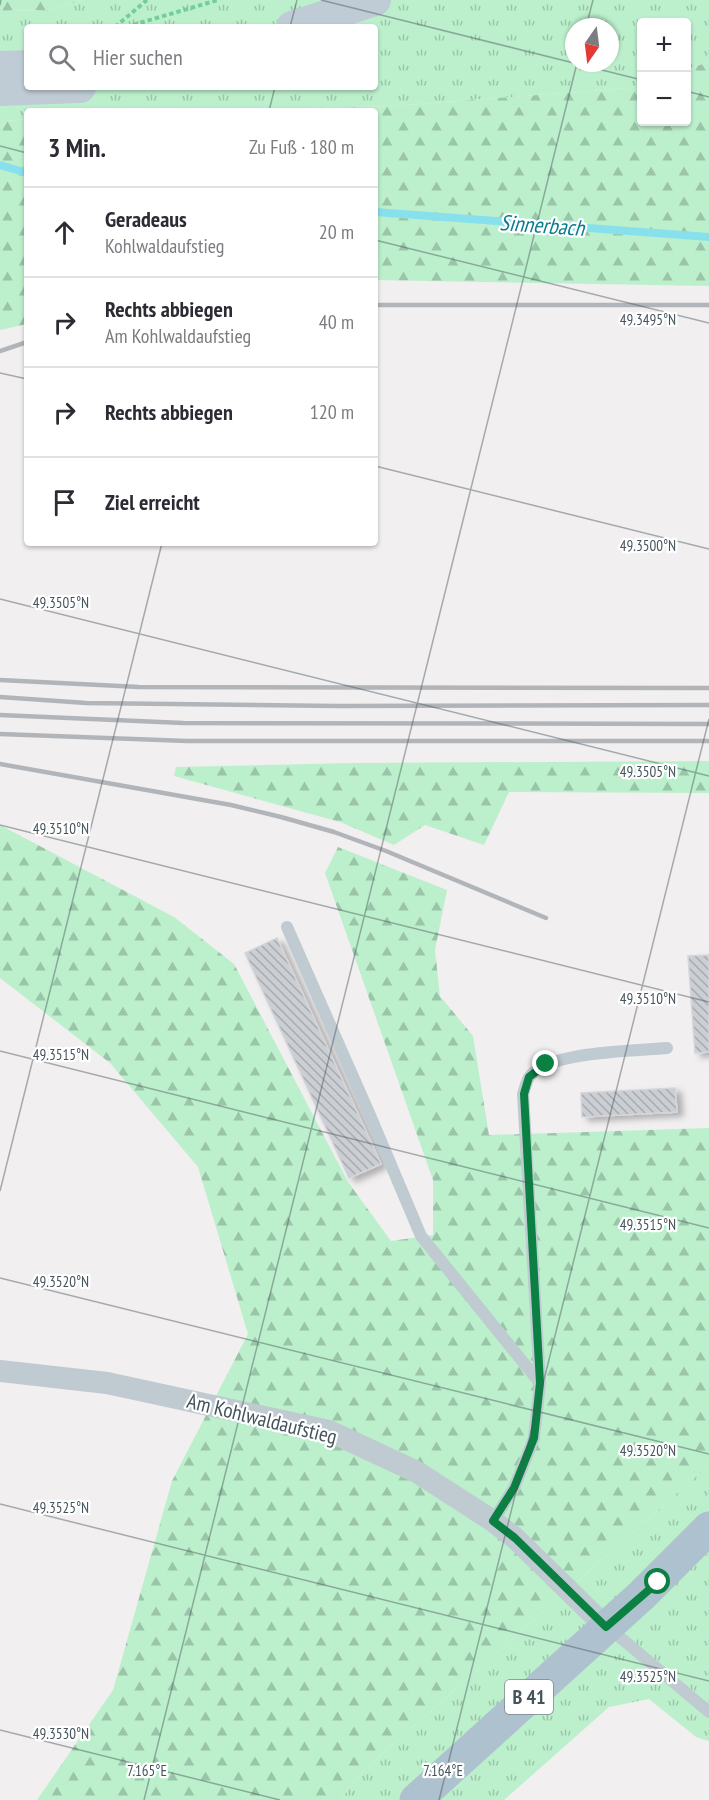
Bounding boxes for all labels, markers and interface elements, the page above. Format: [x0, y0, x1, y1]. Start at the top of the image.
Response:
north arrow [565, 18, 619, 72]
map controls [637, 18, 691, 126]
button: + [637, 18, 691, 72]
search box [24, 24, 378, 90]
icon: search [45, 41, 78, 74]
text: Hier suchen [93, 43, 183, 71]
button: − [637, 72, 691, 126]
text: 3 Min. [48, 131, 106, 164]
text: Zu Fuß · 180 m [249, 134, 354, 160]
text: Geradeaus [105, 205, 187, 233]
water label: Sinnerbach [499, 208, 586, 242]
icon: ahead [48, 216, 81, 249]
text: 20 m [319, 219, 354, 245]
text: Kohlwaldaufstieg [105, 233, 224, 259]
text: Rechts abbiegen [105, 295, 233, 323]
icon: right [48, 306, 81, 339]
text: 40 m [319, 309, 354, 335]
text: 49.3495°N [620, 310, 676, 329]
text: Am Kohlwaldaufstieg [105, 323, 251, 349]
icon: right [48, 396, 81, 429]
text: Rechts abbiegen [105, 398, 233, 426]
text: 120 m [310, 399, 354, 425]
icon: arrive [48, 486, 81, 519]
text: Ziel erreicht [105, 488, 200, 516]
text: 49.3500°N [620, 536, 676, 555]
text: 49.3505°N [33, 593, 89, 612]
text: 49.3505°N [620, 762, 676, 781]
text: 49.3510°N [33, 819, 89, 838]
text: 49.3510°N [620, 989, 676, 1008]
text: 49.3515°N [33, 1045, 89, 1064]
route end [532, 1050, 558, 1076]
text: 49.3515°N [620, 1215, 676, 1234]
text: 49.3520°N [33, 1272, 89, 1291]
street label: Am Kohlwaldaufstieg [184, 1387, 340, 1450]
text: 49.3520°N [620, 1441, 676, 1460]
text: 49.3525°N [33, 1498, 89, 1517]
route start [644, 1568, 670, 1594]
text: 49.3525°N [620, 1667, 676, 1686]
road number: B 41 [505, 1680, 553, 1714]
text: 49.3530°N [33, 1724, 89, 1743]
text: 7.165°E [127, 1761, 167, 1780]
text: 7.164°E [423, 1761, 463, 1780]

